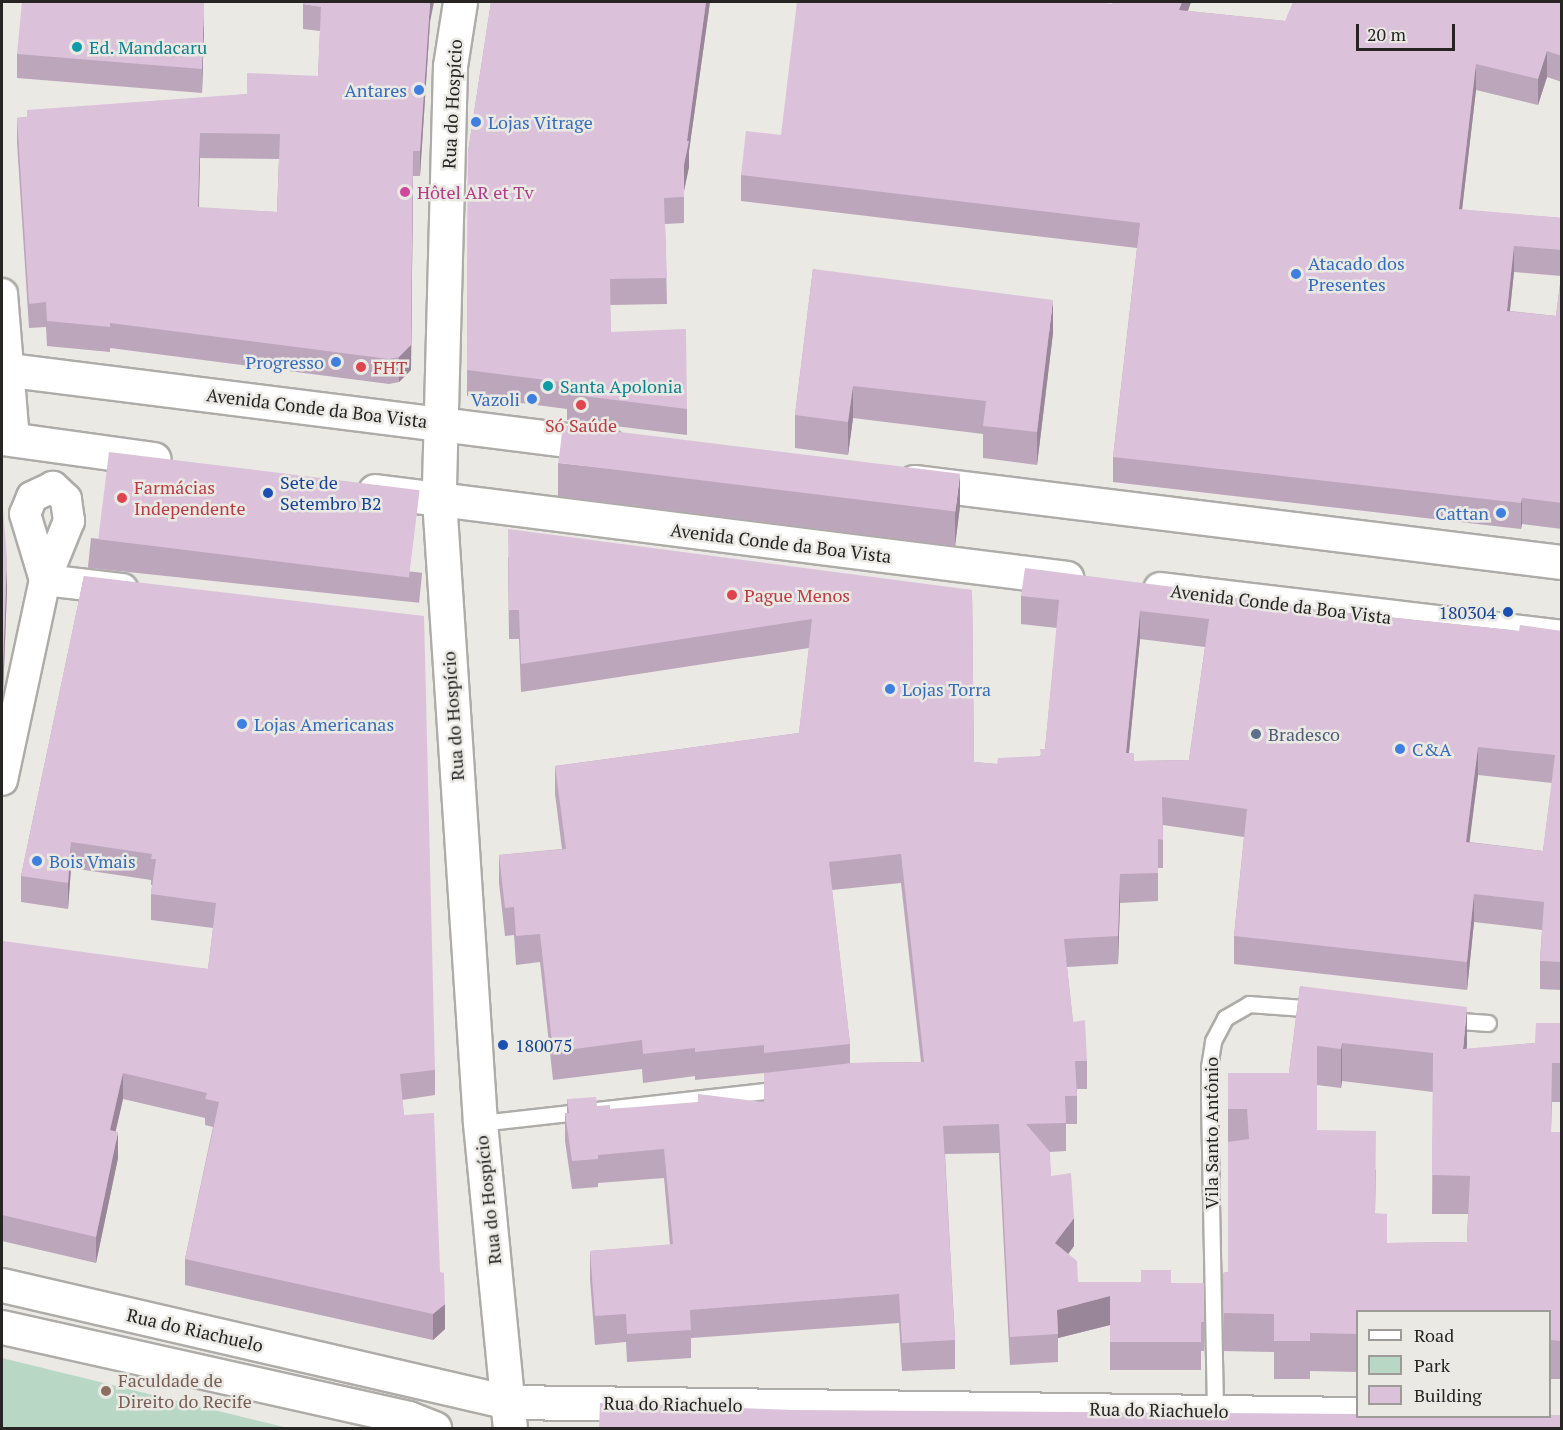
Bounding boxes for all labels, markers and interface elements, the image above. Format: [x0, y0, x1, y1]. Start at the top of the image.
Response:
scale bar [1359, 12, 1458, 50]
text: 20 m [1367, 22, 1406, 46]
place label: Ed. Mandacaru [89, 36, 208, 58]
street label: Rua do Hospício [438, 39, 466, 169]
marker: Ed. Mandacaru [70, 40, 84, 54]
place label: Antares [344, 79, 407, 101]
marker: Antares [412, 83, 426, 97]
place label: Lojas Vitrage [488, 111, 593, 133]
marker: Lojas Vitrage [469, 115, 483, 129]
place label: Hôtel AR et Tv [417, 181, 534, 203]
marker: Hôtel AR et Tv [398, 185, 412, 199]
place label: Atacado dos Presentes [1308, 253, 1405, 296]
marker: Atacado dos Presentes [1289, 267, 1303, 281]
place label: Progresso [245, 351, 324, 373]
marker: Progresso [329, 355, 343, 369]
place label: FHT [373, 356, 407, 378]
marker: FHT [354, 360, 368, 374]
place label: Santa Apolonia [560, 375, 683, 397]
marker: Santa Apolonia [541, 379, 555, 393]
street label: Avenida Conde da Boa Vista [205, 384, 429, 432]
place label: Vazoli [471, 388, 520, 410]
marker: Vazoli [525, 392, 539, 406]
marker: Só Saúde [574, 398, 588, 412]
place label: Só Saúde [545, 414, 617, 436]
place label: Sete de Setembro B2 [280, 472, 382, 514]
place label: Farmácias Independente [134, 477, 245, 520]
marker: Sete de Setembro B2 [261, 486, 275, 500]
marker: Farmácias Independente [115, 491, 129, 505]
place label: Cattan [1435, 502, 1489, 524]
marker: Cattan [1494, 506, 1508, 520]
street label: Avenida Conde da Boa Vista [669, 519, 893, 567]
street label: Avenida Conde da Boa Vista [1169, 580, 1393, 628]
place label: Pague Menos [744, 584, 850, 606]
marker: Pague Menos [725, 588, 739, 602]
place label: 180304 [1438, 601, 1496, 623]
marker: 180304 [1501, 605, 1515, 619]
street label: Rua do Hospício [438, 651, 468, 781]
place label: Lojas Torra [902, 678, 991, 700]
marker: Lojas Torra [883, 682, 897, 696]
place label: Lojas Americanas [254, 713, 395, 735]
marker: Lojas Americanas [235, 717, 249, 731]
place label: Bradesco [1268, 723, 1340, 745]
marker: Bradesco [1249, 727, 1263, 741]
place label: C&A [1412, 738, 1452, 760]
marker: C&A [1393, 742, 1407, 756]
place label: Bois Vmais [49, 850, 136, 872]
marker: Bois Vmais [30, 854, 44, 868]
place label: 180075 [515, 1034, 573, 1056]
marker: 180075 [496, 1038, 510, 1052]
street label: Vila Santo Antônio [1200, 1057, 1222, 1209]
street label: Rua do Hospício [470, 1134, 506, 1266]
street label: Rua do Riachuelo [125, 1304, 265, 1356]
legend [1356, 1310, 1551, 1418]
text: Road [1414, 1323, 1454, 1347]
text: Park [1414, 1353, 1450, 1377]
place label: Faculdade de Direito do Recife [118, 1370, 252, 1412]
text: Building [1414, 1383, 1482, 1407]
marker: Faculdade de Direito do Recife [99, 1384, 113, 1398]
street label: Rua do Riachuelo [603, 1392, 743, 1416]
street label: Rua do Riachuelo [1089, 1398, 1229, 1422]

